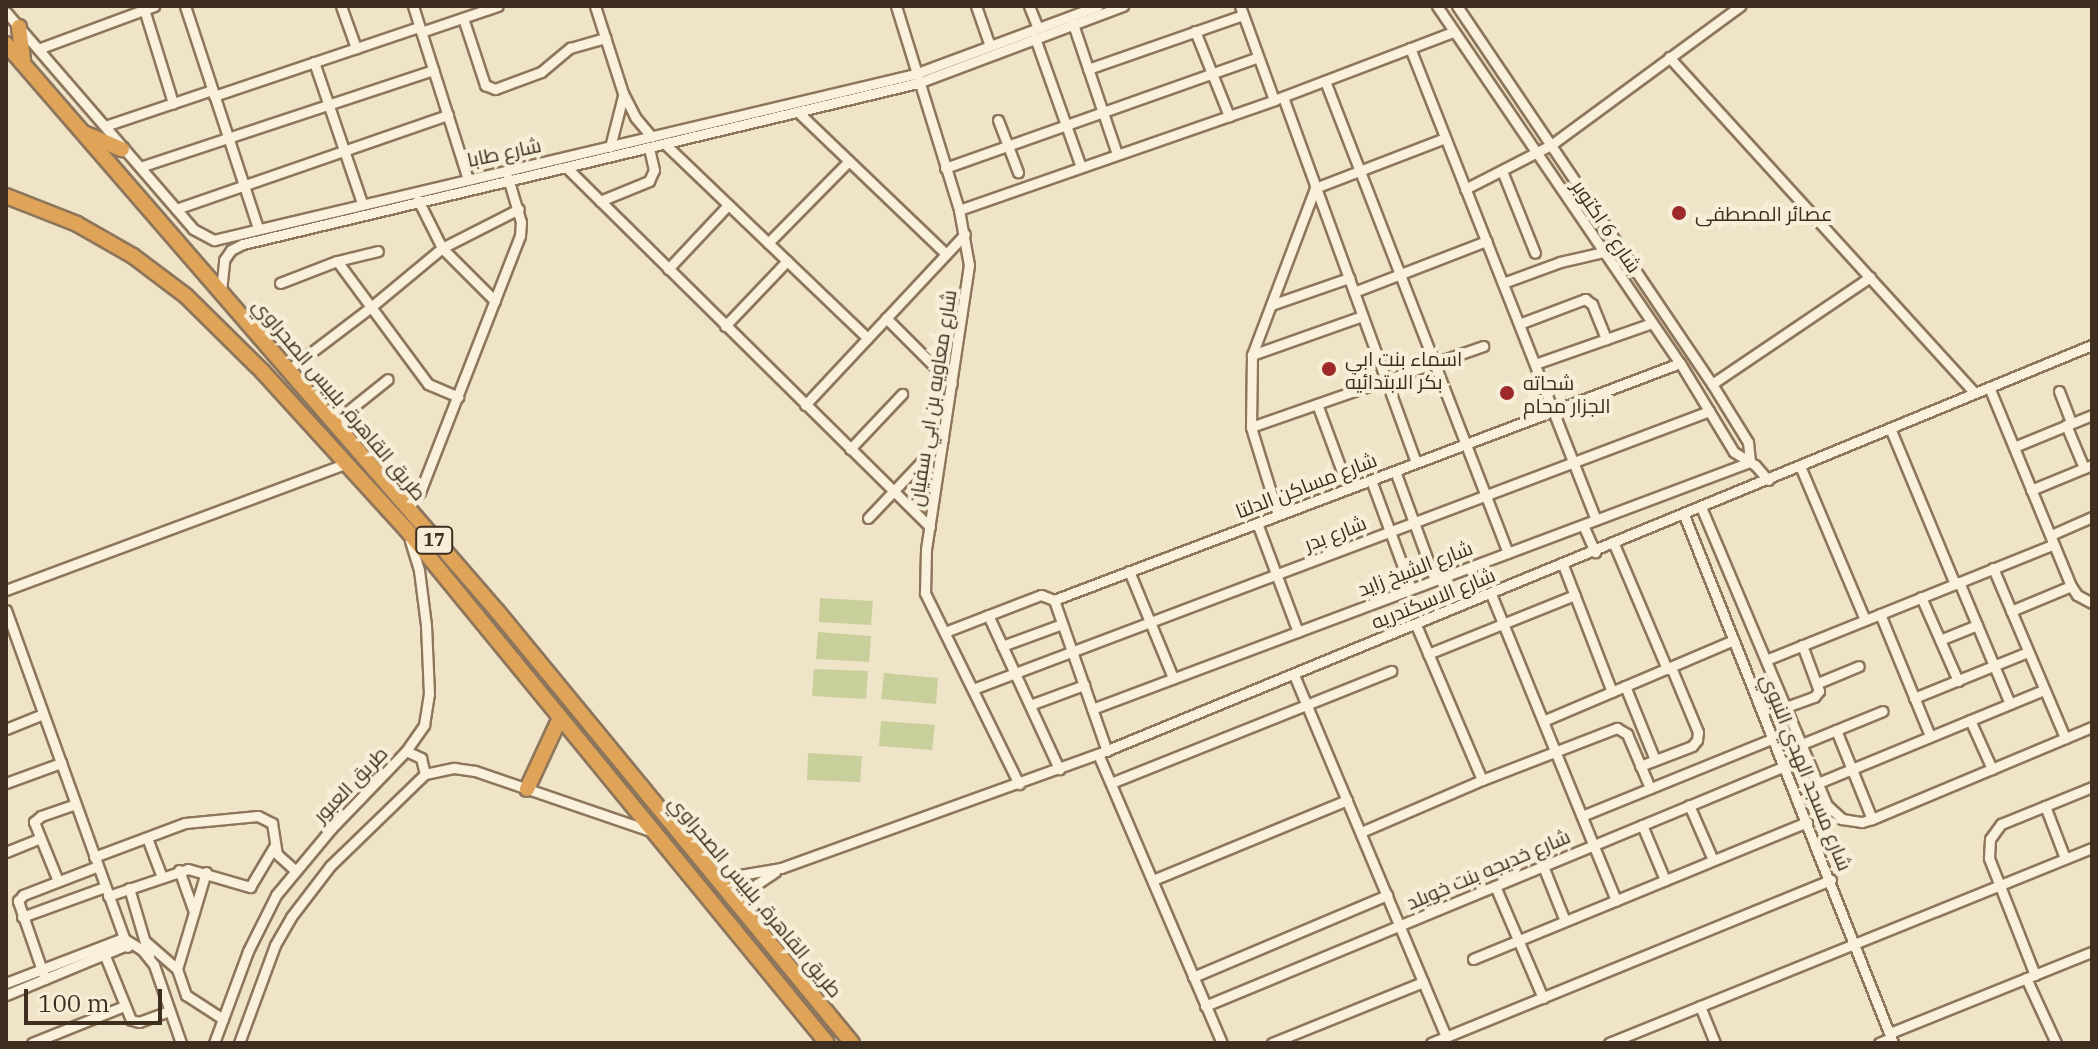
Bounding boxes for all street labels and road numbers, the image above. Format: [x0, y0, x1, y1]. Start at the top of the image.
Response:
street label: شارع طابا [465, 132, 543, 172]
street label: شارع 6 اكتوبر [1567, 175, 1647, 277]
street label: شارع معاويه بن ابي سفيان [903, 288, 961, 508]
street label: طريق القاهرة, بلبيس الصحراوي [248, 293, 432, 505]
street label: شارع مساكن الدلتا [1232, 447, 1380, 523]
street label: شارع بدر [1301, 510, 1369, 556]
road number: 17 [414, 526, 454, 554]
street label: شارع الشيخ زايد [1354, 535, 1476, 601]
street label: شارع الاسكندريه [1367, 562, 1499, 634]
street label: شارع مسجد الهدي النبوي [1756, 670, 1858, 874]
street label: طريق العبور [308, 741, 392, 827]
street label: طريق القاهرة, بلبيس الصحراوي [664, 790, 848, 1002]
street label: شارع خديجه بنت خويلد [1402, 824, 1574, 914]

